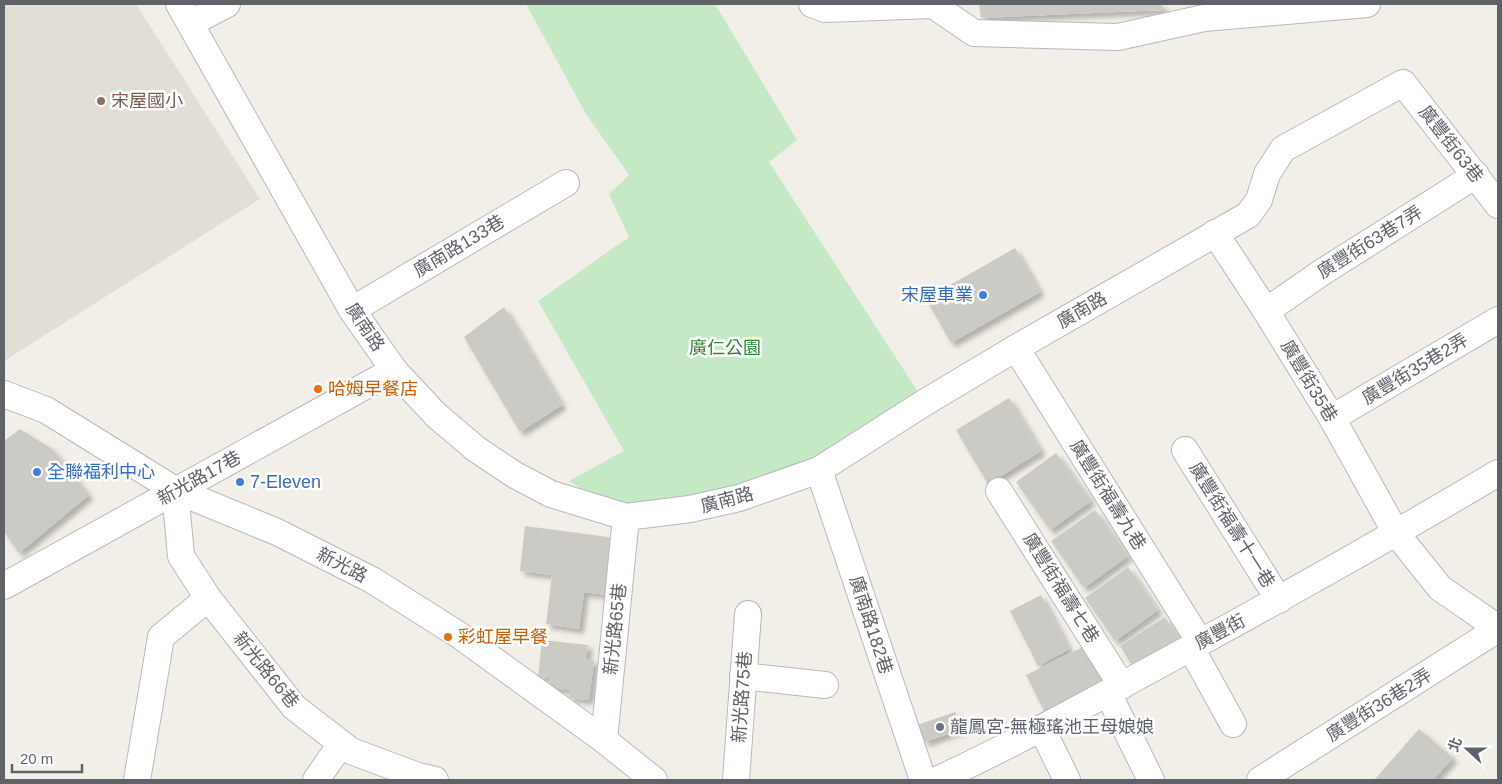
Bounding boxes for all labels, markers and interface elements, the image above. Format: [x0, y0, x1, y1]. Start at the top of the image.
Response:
place label: 宋屋國小 [111, 91, 183, 111]
marker: 宋屋國小 [95, 95, 107, 107]
street label: 廣豐街63巷 [1415, 102, 1487, 186]
street label: 廣豐街63巷7弄 [1314, 202, 1426, 282]
street label: 廣南路133巷 [410, 211, 508, 281]
place label: 宋屋車業 [901, 285, 973, 305]
street label: 廣南路 [1054, 288, 1110, 332]
marker: 宋屋車業 [977, 289, 989, 301]
street label: 廣南路 [342, 299, 388, 355]
street label: 廣豐街35巷2弄 [1358, 330, 1472, 408]
street label: 廣豐街35巷 [1277, 336, 1341, 426]
park label: 廣仁公園 [689, 338, 761, 358]
place label: 哈姆早餐店 [328, 379, 418, 399]
marker: 哈姆早餐店 [312, 383, 324, 395]
street label: 廣豐街福壽九巷 [1066, 436, 1150, 554]
street label: 新光路17巷 [154, 447, 244, 509]
street label: 廣豐街福壽十一巷 [1185, 459, 1279, 591]
place label: 全聯福利中心 [47, 462, 155, 482]
marker: 全聯福利中心 [31, 466, 43, 478]
place label: 7-Eleven [250, 472, 321, 492]
marker: 7-Eleven [234, 476, 246, 488]
street label: 廣南路 [698, 483, 756, 517]
street label: 廣豐街福壽七巷 [1019, 529, 1103, 647]
street label: 新光路 [313, 544, 371, 586]
street label: 廣南路182巷 [846, 573, 896, 677]
street label: 新光路65巷 [600, 582, 630, 676]
street label: 廣豐街 [1191, 610, 1249, 654]
place label: 彩虹屋早餐 [458, 627, 548, 647]
street label: 新光路66巷 [229, 628, 303, 712]
marker: 彩虹屋早餐 [442, 631, 454, 643]
street label: 新光路75巷 [729, 650, 755, 744]
street label: 廣豐街36巷2弄 [1323, 665, 1435, 745]
place label: 龍鳳宮-無極瑤池王母娘娘 [950, 717, 1154, 737]
marker: 龍鳳宮-無極瑤池王母娘娘 [934, 721, 946, 733]
north arrow [1442, 724, 1492, 774]
text: 北 [1445, 735, 1465, 754]
scale bar [12, 742, 82, 774]
text: 20 m [20, 750, 53, 767]

